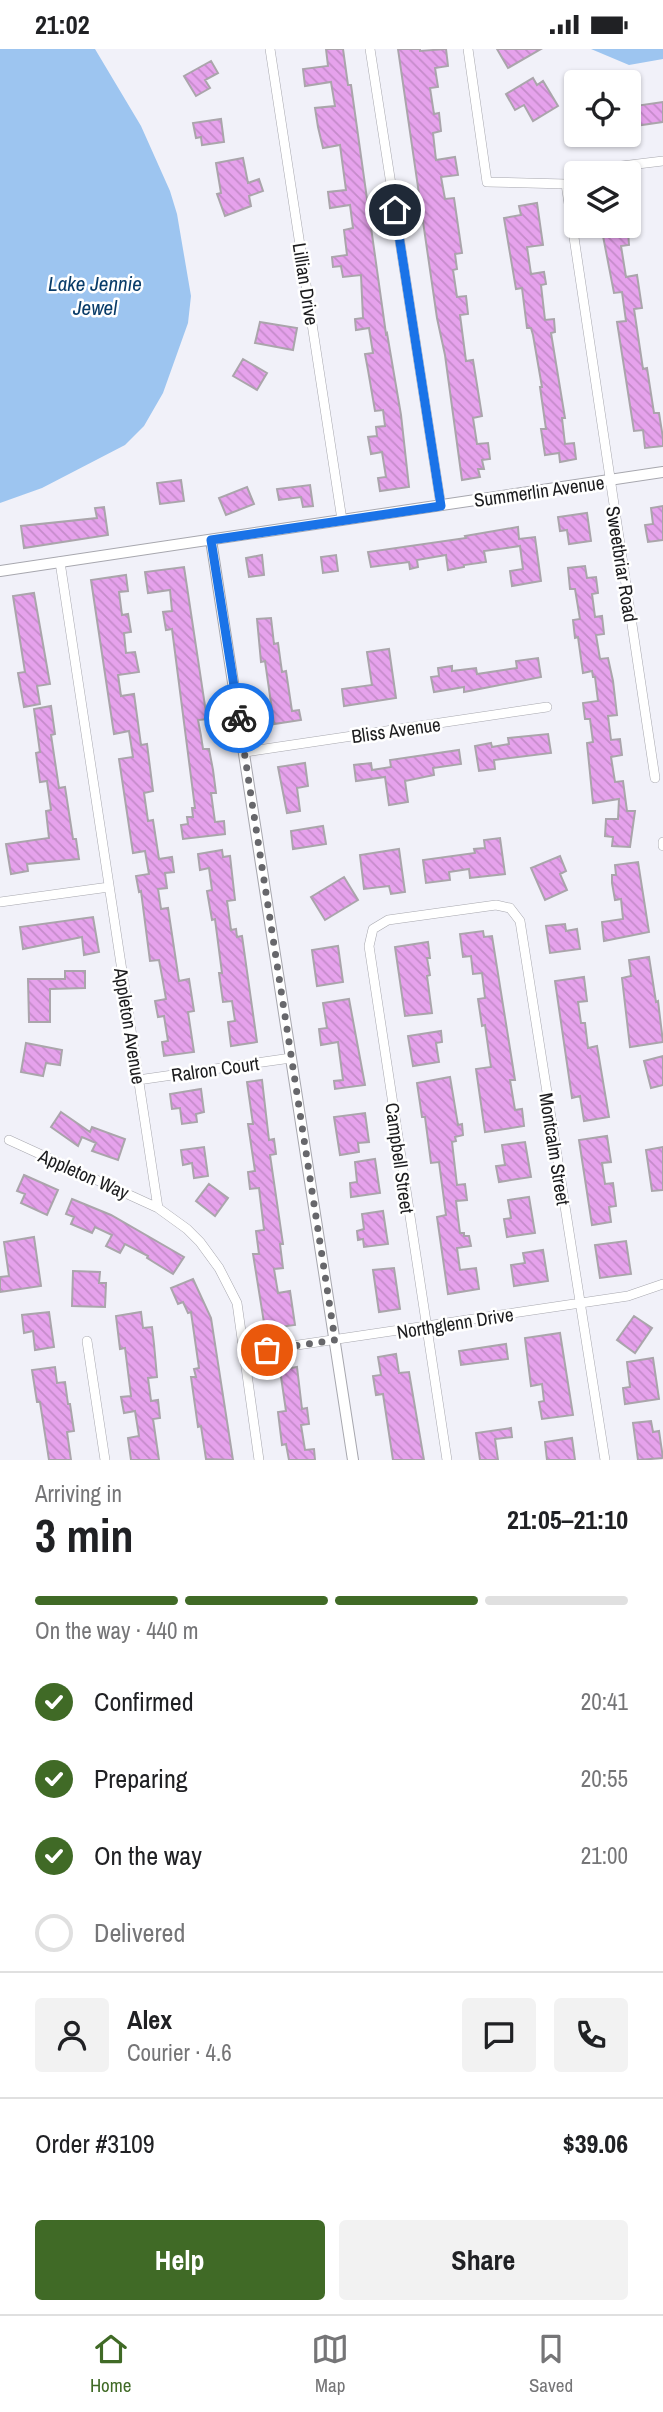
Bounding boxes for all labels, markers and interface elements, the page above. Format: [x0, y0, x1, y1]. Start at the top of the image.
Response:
text: 21:02 [35, 7, 90, 42]
map controls [564, 70, 641, 238]
button: locate [564, 70, 641, 147]
button: layers [564, 161, 641, 238]
pin [365, 180, 425, 240]
icon: home [376, 191, 414, 229]
street label: Lillian Drive [287, 241, 325, 327]
water label: Lake Jennie Jewel [48, 269, 142, 322]
street label: Summerlin Avenue [472, 469, 606, 513]
street label: Sweetbriar Road [600, 504, 644, 624]
courier [204, 683, 274, 753]
icon: bike [220, 699, 258, 737]
street label: Bliss Avenue [350, 711, 442, 749]
street label: Appleton Avenue [108, 965, 152, 1086]
street label: Ralron Court [169, 1050, 261, 1088]
street label: Montcalm Street [533, 1091, 577, 1208]
street label: Campbell Street [379, 1101, 421, 1216]
street label: Appleton Way [34, 1142, 134, 1206]
street label: Northglenn Drive [395, 1301, 515, 1345]
pin [237, 1320, 297, 1380]
icon: bag [248, 1331, 286, 1369]
text: Arriving in [35, 1478, 122, 1509]
text: 21:05–21:10 [507, 1502, 628, 1537]
text: 3 min [35, 1504, 134, 1566]
text: On the way · 440 m [35, 1615, 199, 1646]
icon: check [35, 1683, 73, 1721]
text: Confirmed [94, 1684, 194, 1719]
text: 20:41 [581, 1686, 628, 1717]
icon: check [35, 1760, 73, 1798]
text: Preparing [94, 1761, 188, 1796]
text: 20:55 [581, 1763, 628, 1794]
icon: check [35, 1837, 73, 1875]
text: On the way [94, 1838, 202, 1873]
text: 21:00 [581, 1840, 628, 1871]
text: Delivered [94, 1915, 185, 1950]
button: person [35, 1998, 109, 2072]
button: chat [462, 1998, 536, 2072]
button: phone [554, 1998, 628, 2072]
text: Alex [127, 2002, 172, 2037]
text: Courier · 4.6 [127, 2037, 232, 2068]
text: Order #3109 [35, 2126, 155, 2161]
text: $39.06 [563, 2126, 628, 2161]
button: Help [35, 2220, 325, 2300]
button: Share [339, 2220, 628, 2300]
tab: Home [90, 2330, 131, 2398]
tab: Map [311, 2330, 349, 2398]
tab: Saved [529, 2330, 573, 2398]

